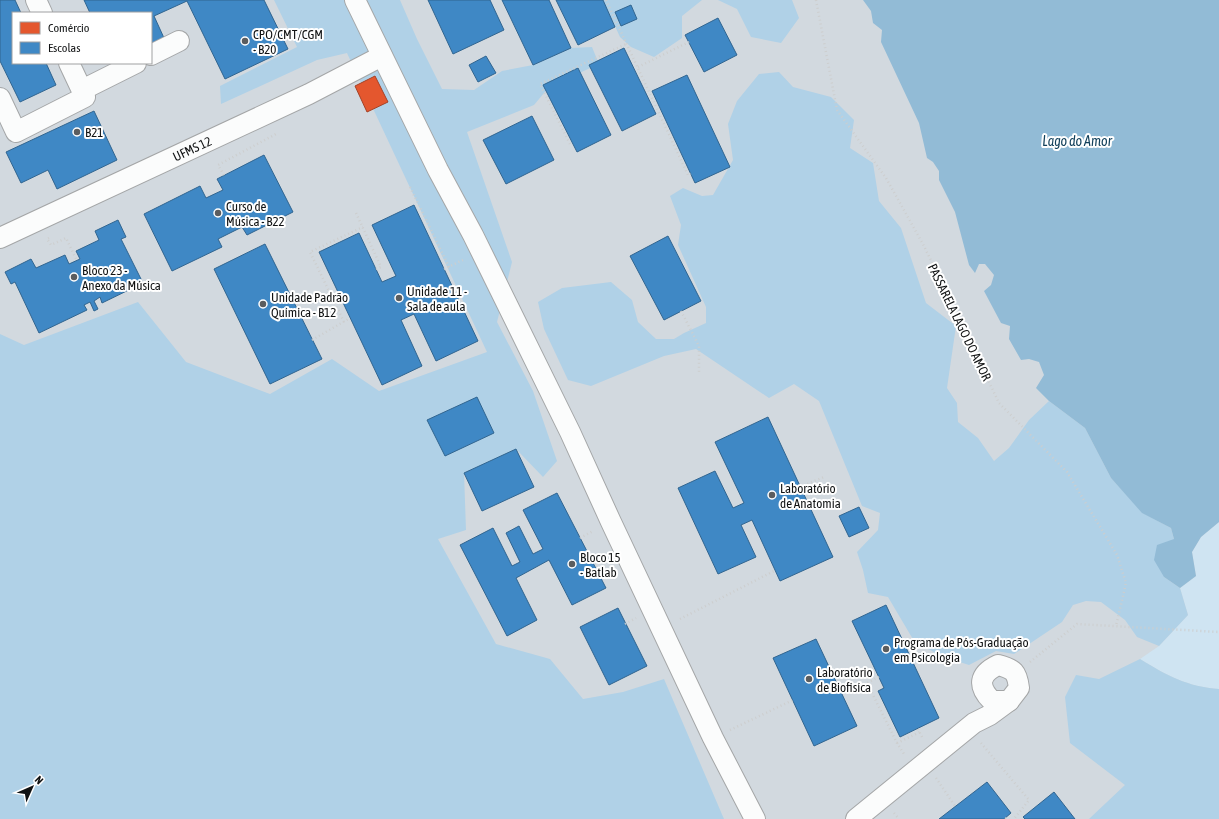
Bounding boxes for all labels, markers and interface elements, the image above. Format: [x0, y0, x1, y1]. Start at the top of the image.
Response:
legend [12, 12, 152, 64]
text: Comércio [48, 21, 90, 35]
place label: CPO/CMT/CGM - B20 [253, 27, 323, 57]
marker: CPO/CMT/CGM - B20 [240, 36, 250, 46]
text: Escolas [48, 41, 80, 55]
place label: B21 [85, 125, 103, 140]
marker: B21 [72, 127, 82, 137]
street label: UFMS 12 [171, 133, 214, 164]
water label: Lago do Amor [1042, 133, 1113, 149]
place label: Curso de Música - B22 [226, 199, 285, 229]
marker: Curso de Música - B22 [213, 208, 223, 218]
street label: PASSARELA LAGO DO AMOR [925, 261, 995, 384]
place label: Bloco 23 - Anexo da Música [82, 263, 161, 293]
marker: Bloco 23 - Anexo da Música [69, 272, 79, 282]
place label: Unidade 11 - Sala de aula [407, 284, 467, 314]
place label: Unidade Padrão Química - B12 [271, 290, 348, 320]
marker: Unidade 11 - Sala de aula [394, 293, 404, 303]
marker: Unidade Padrão Química - B12 [258, 299, 268, 309]
place label: Laboratório de Anatomia [780, 481, 841, 511]
marker: Laboratório de Anatomia [767, 490, 777, 500]
place label: Bloco 15 - Batlab [580, 550, 621, 580]
marker: Bloco 15 - Batlab [567, 559, 577, 569]
place label: Programa de Pós-Graduação em Psicologia [894, 635, 1029, 665]
marker: Programa de Pós-Graduação em Psicologia [881, 644, 891, 654]
place label: Laboratório de Biofisíca [817, 665, 873, 695]
marker: Laboratório de Biofisíca [804, 674, 814, 684]
north arrow [12, 767, 52, 807]
text: N [33, 773, 46, 786]

